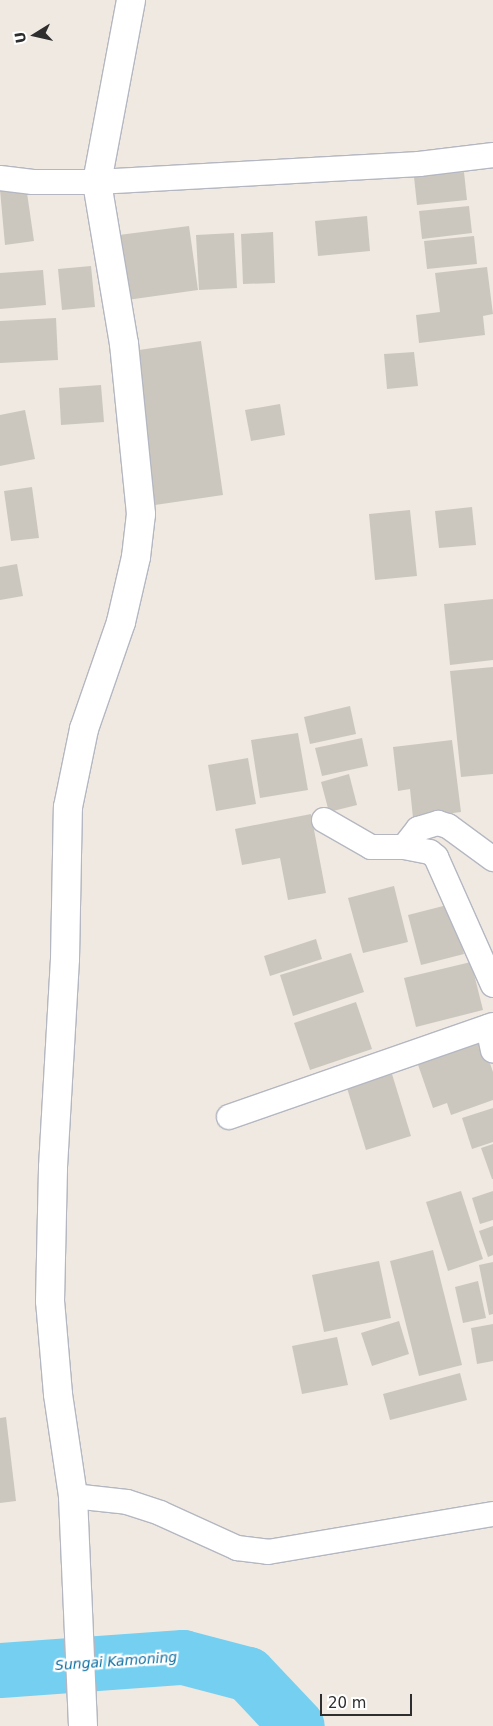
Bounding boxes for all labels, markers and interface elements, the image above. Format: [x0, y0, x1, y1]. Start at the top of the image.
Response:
north arrow [10, 10, 60, 60]
text: U [11, 31, 29, 45]
water label: Sungai Kamoning [54, 1648, 178, 1674]
scale bar [323, 1684, 416, 1716]
text: 20 m [328, 1694, 366, 1712]

